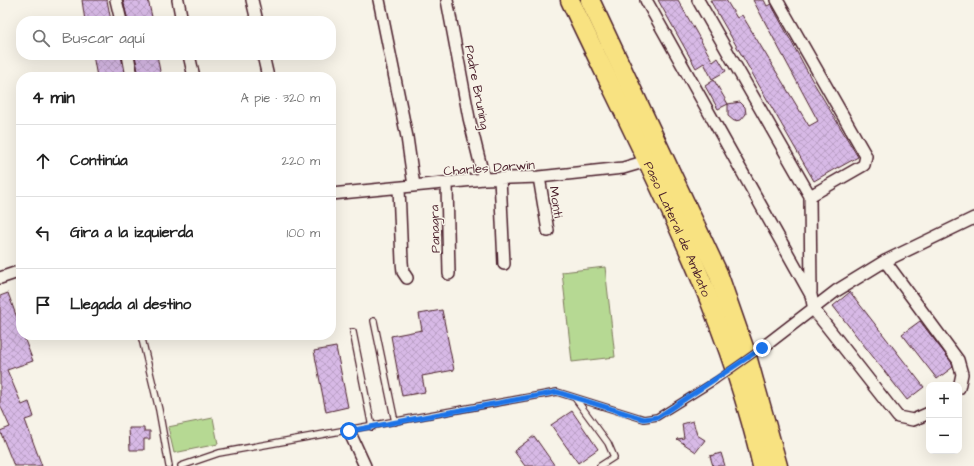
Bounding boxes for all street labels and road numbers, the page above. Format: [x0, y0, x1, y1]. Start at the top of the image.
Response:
street label: Padre Bruning [459, 43, 494, 131]
street label: Charles Darwin [443, 156, 536, 180]
street label: Paso Lateral de Ambato [639, 158, 715, 300]
street label: Monti [545, 185, 567, 219]
street label: Panagra [425, 204, 446, 254]

